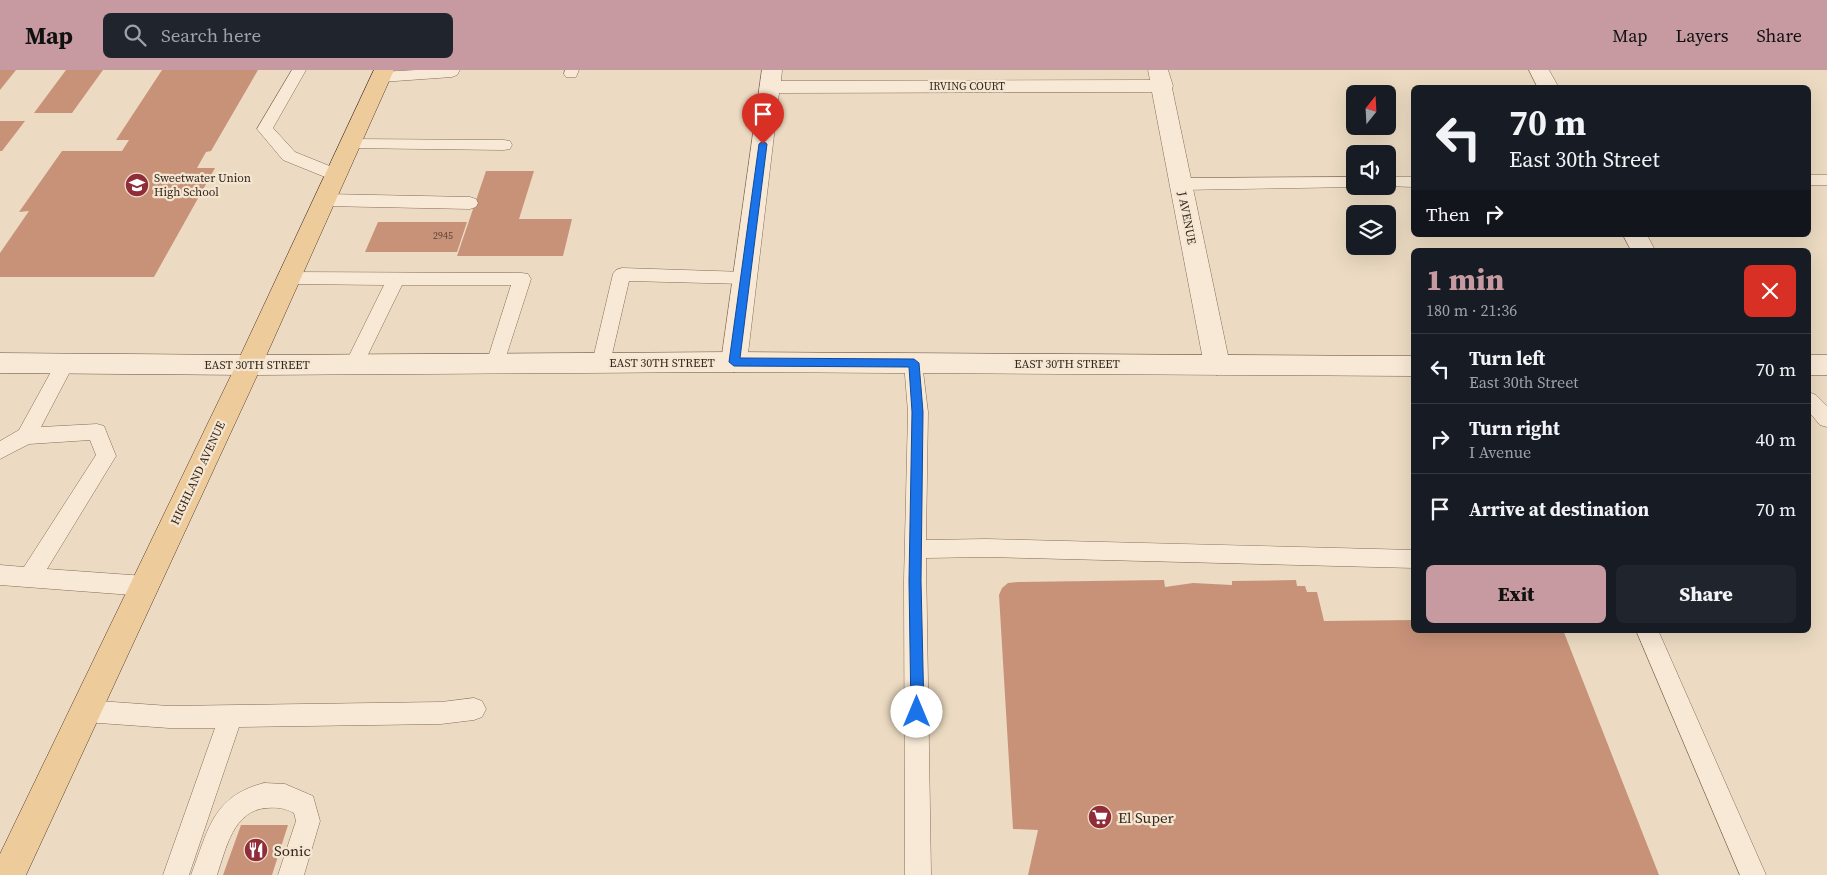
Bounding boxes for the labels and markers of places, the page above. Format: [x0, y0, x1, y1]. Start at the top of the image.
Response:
pin [742, 93, 784, 144]
place label: Sweetwater Union High School [154, 170, 251, 200]
school or university icon: Sweetwater Union High School [124, 172, 150, 198]
supermarket icon: El Super [1087, 804, 1113, 830]
place label: El Super [1118, 807, 1175, 828]
restaurant icon: Sonic [243, 837, 269, 863]
place label: Sonic [274, 840, 311, 861]

